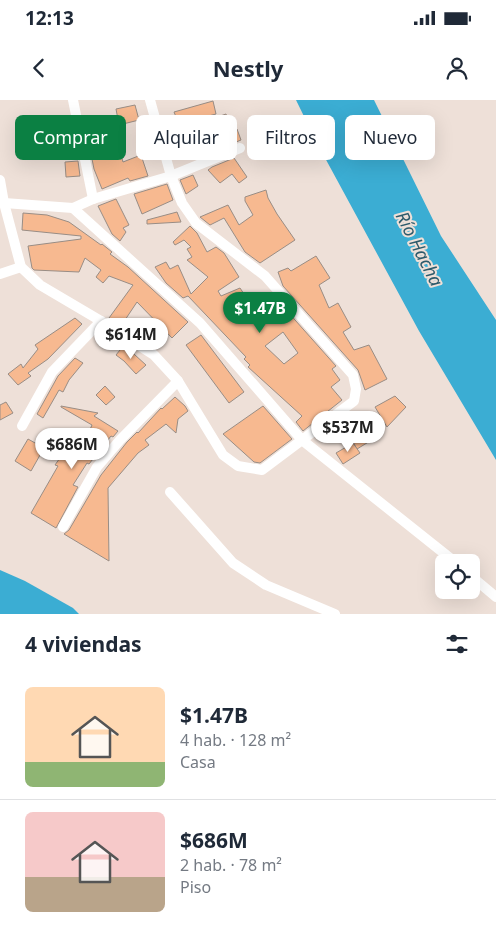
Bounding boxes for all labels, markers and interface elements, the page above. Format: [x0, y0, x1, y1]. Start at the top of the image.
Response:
text: 12:13 [25, 5, 74, 31]
text: Nestly [213, 53, 283, 83]
icon: back [25, 54, 53, 82]
icon: person [443, 54, 471, 82]
chip: Comprar [15, 115, 126, 160]
chip: Alquilar [136, 115, 237, 160]
chip: Filtros [247, 115, 335, 160]
chip: Nuevo [345, 115, 435, 160]
water label: Río Hacha [391, 207, 449, 290]
pin: $1.47B [219, 292, 301, 334]
text: $1.47B [234, 297, 286, 319]
pin: $614M [96, 318, 166, 360]
text: $614M [105, 323, 157, 345]
pin: $537M [313, 410, 383, 453]
text: $537M [322, 416, 374, 438]
pin: $686M [37, 428, 107, 470]
text: $686M [46, 433, 98, 455]
map controls [435, 554, 480, 599]
button: locate [435, 554, 480, 599]
text: 4 viviendas [25, 630, 142, 658]
icon: filters [443, 630, 471, 658]
text: $1.47B [180, 701, 248, 729]
icon: home [65, 707, 125, 767]
text: 4 hab. · 128 m² [180, 729, 291, 751]
text: Casa [180, 751, 216, 773]
text: $686M [180, 826, 248, 854]
icon: home [65, 832, 125, 892]
text: 2 hab. · 78 m² [180, 854, 282, 876]
text: Piso [180, 876, 211, 898]

